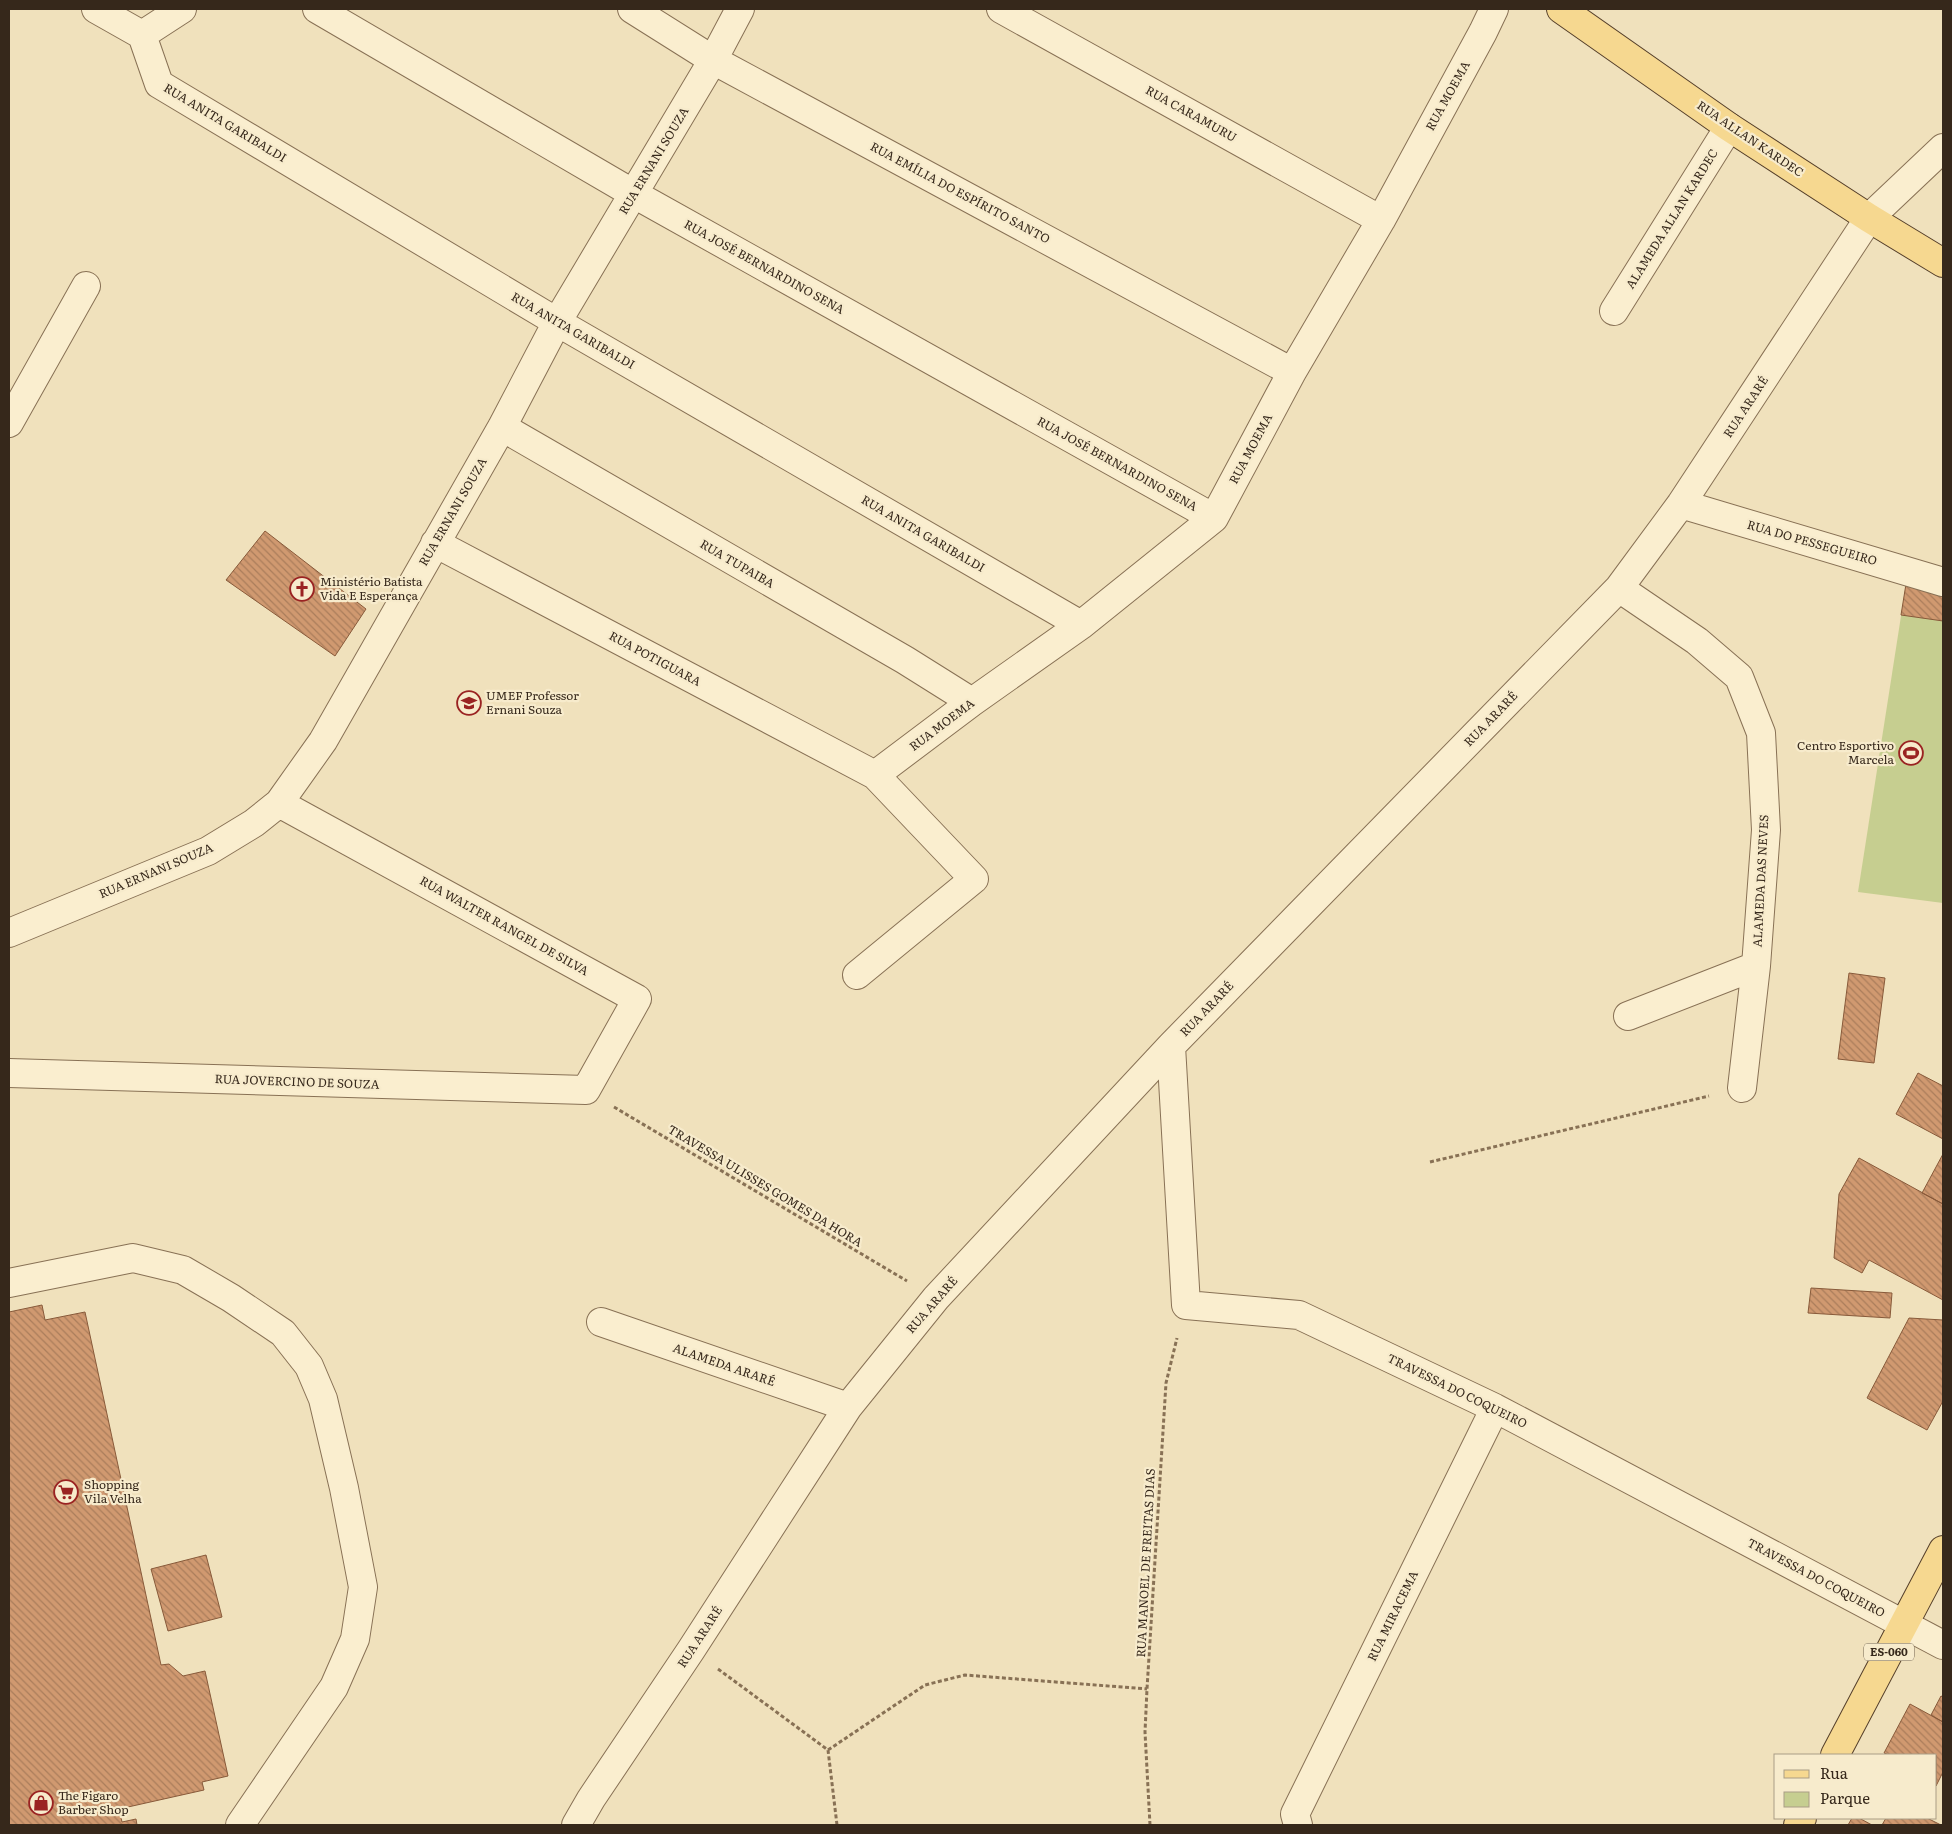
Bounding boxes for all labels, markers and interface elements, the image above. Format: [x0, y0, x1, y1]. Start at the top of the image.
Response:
street label: RUA MOEMA [1420, 57, 1474, 134]
street label: RUA ANITA GARIBALDI [161, 78, 290, 166]
street label: RUA CARAMURU [1143, 81, 1241, 146]
street label: RUA ALLAN KARDEC [1694, 96, 1807, 181]
street label: RUA ERNANI SOUZA [614, 103, 693, 218]
street label: RUA EMÍLIA DO ESPÍRITO SANTO [867, 137, 1054, 247]
street label: ALAMEDA ALLAN KARDEC [1621, 145, 1722, 292]
street label: RUA JOSÉ BERNARDINO SENA [681, 214, 848, 318]
street label: RUA ANITA GARIBALDI [508, 287, 639, 373]
street label: RUA ARARÉ [1718, 372, 1772, 441]
street label: RUA MOEMA [1224, 410, 1276, 487]
street label: RUA JOSÉ BERNARDINO SENA [1034, 411, 1201, 515]
street label: RUA ERNANI SOUZA [414, 454, 491, 569]
street label: RUA ANITA GARIBALDI [858, 490, 989, 576]
street label: RUA DO PESSEGUEIRO [1745, 515, 1879, 569]
street label: RUA TUPAIBA [697, 534, 778, 592]
place label: Ministério Batista Vida E Esperança [320, 572, 423, 604]
church icon: Ministério Batista Vida E Esperança [289, 576, 315, 602]
street label: RUA POTIGUARA [606, 626, 705, 690]
place label: UMEF Professor Ernani Souza [486, 686, 579, 718]
street label: RUA ARARÉ [1459, 686, 1522, 750]
school or university icon: UMEF Professor Ernani Souza [456, 690, 482, 716]
street label: RUA MOEMA [905, 694, 978, 755]
place label: Centro Esportivo Marcela [1797, 736, 1895, 768]
sports icon: Centro Esportivo Marcela [1898, 740, 1924, 766]
street label: ALAMEDA DAS NEVES [1748, 814, 1772, 948]
street label: RUA ERNANI SOUZA [96, 838, 216, 902]
street label: RUA WALTER RANGEL DE SILVA [417, 871, 592, 979]
street label: RUA ARARÉ [1175, 976, 1238, 1040]
street label: RUA JOVERCINO DE SOUZA [214, 1069, 380, 1093]
street label: TRAVESSA ULISSES GOMES DA HORA [665, 1120, 866, 1251]
street label: RUA ARARÉ [901, 1271, 961, 1337]
street label: ALAMEDA ARARÉ [671, 1338, 778, 1390]
street label: TRAVESSA DO COQUEIRO [1384, 1348, 1530, 1432]
street label: RUA MANOEL DE FREITAS DIAS [1131, 1468, 1159, 1658]
place label: Shopping Vila Velha [84, 1475, 142, 1507]
supermarket icon: Shopping Vila Velha [53, 1479, 79, 1505]
street label: TRAVESSA DO COQUEIRO [1744, 1533, 1889, 1621]
street label: RUA MIRACEMA [1362, 1567, 1422, 1664]
street label: RUA ARARÉ [672, 1602, 726, 1671]
road number: ES-060 [1864, 1644, 1914, 1660]
legend [1774, 1754, 1937, 1819]
text: Rua [1820, 1761, 1849, 1784]
place label: The Figaro Barber Shop [58, 1786, 129, 1818]
text: Parque [1820, 1786, 1870, 1809]
shop icon: The Figaro Barber Shop [28, 1790, 54, 1816]

